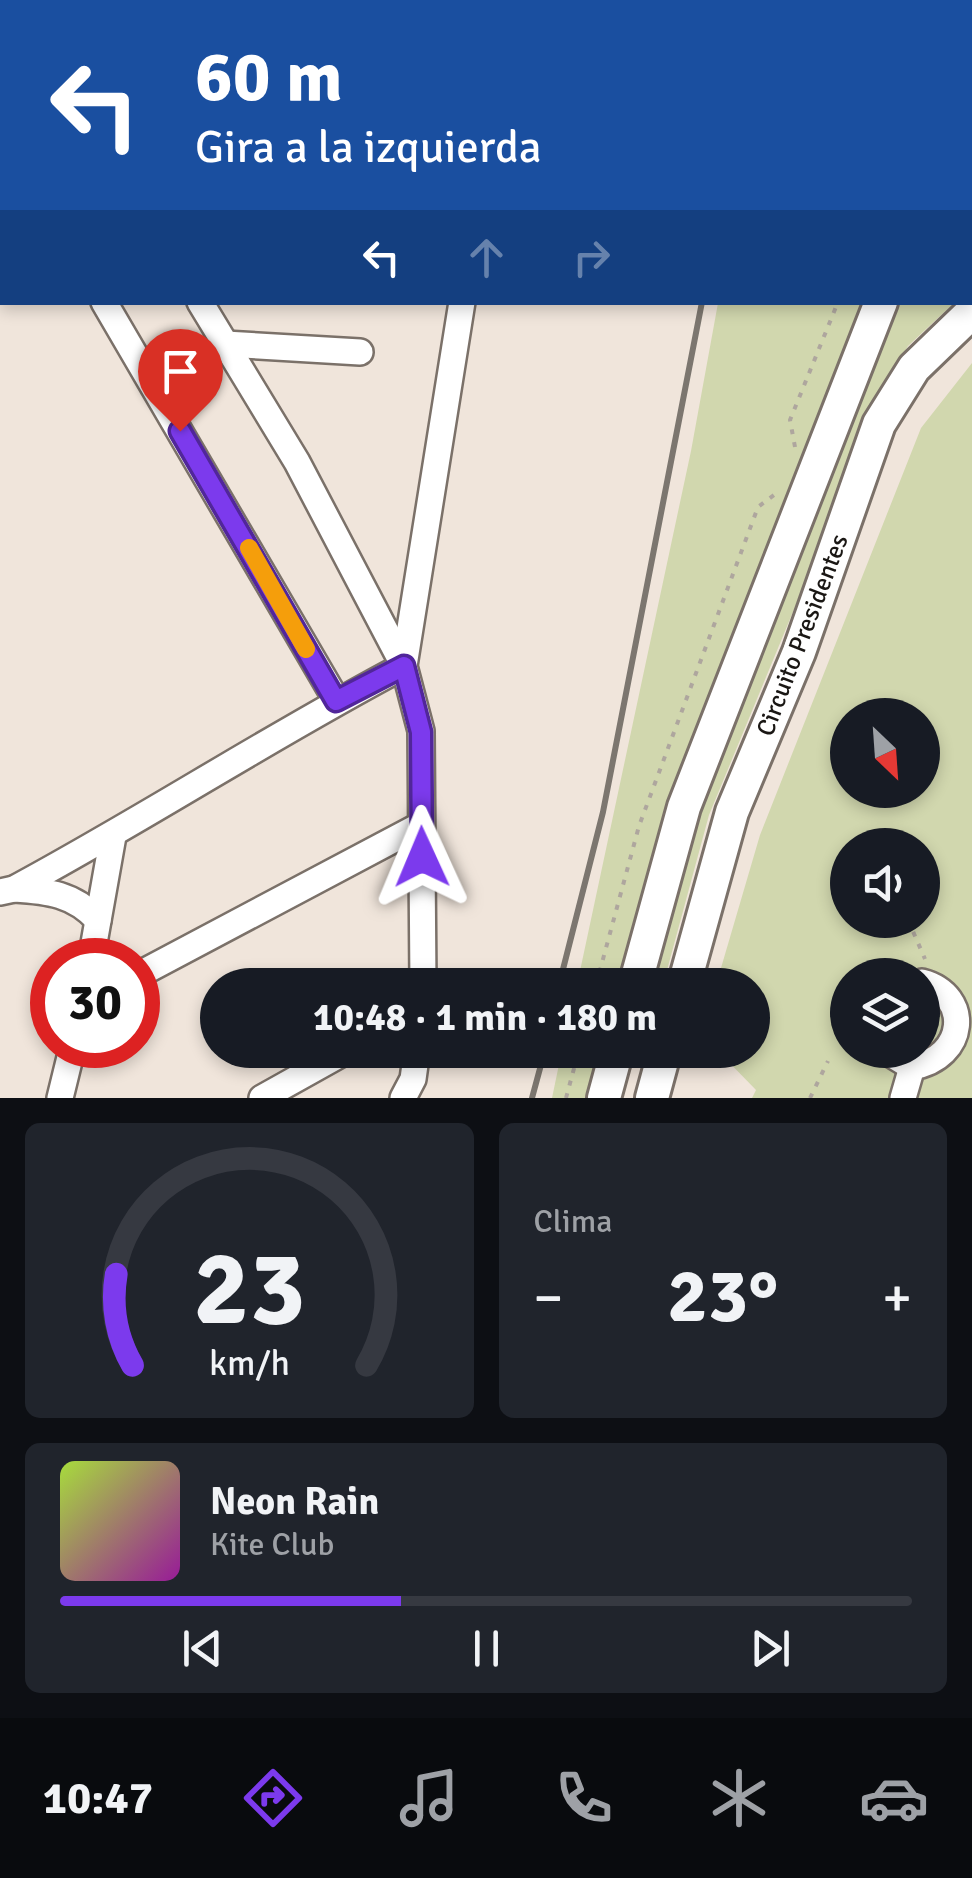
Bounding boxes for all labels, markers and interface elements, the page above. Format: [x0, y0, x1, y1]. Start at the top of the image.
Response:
text: 60 m [195, 34, 343, 120]
icon: left [30, 40, 160, 170]
text: Gira a la izquierda [195, 120, 542, 175]
icon: left [354, 230, 409, 285]
icon: ahead [459, 230, 514, 285]
icon: right [564, 230, 619, 285]
pin [138, 329, 223, 432]
icon: arrive [153, 344, 208, 399]
street label: Circuito Presidentes [749, 530, 855, 740]
north arrow [830, 698, 940, 808]
map controls [830, 698, 940, 1068]
position arrow [370, 805, 474, 909]
button: sound [830, 828, 940, 938]
speed limit sign: 30 [30, 938, 160, 1068]
button: layers [830, 958, 940, 1068]
text: 10:48 · 1 min · 180 m [313, 994, 657, 1041]
text: Clima [534, 1202, 612, 1241]
text: 23 [193, 1225, 305, 1353]
text: 23° [667, 1250, 778, 1343]
text: − [534, 1264, 563, 1332]
text: + [882, 1264, 912, 1332]
text: km/h [209, 1341, 290, 1385]
text: Neon Rain [210, 1478, 379, 1525]
text: Kite Club [210, 1525, 334, 1564]
icon: previous [175, 1621, 230, 1676]
icon: pause [459, 1621, 514, 1676]
icon: next [743, 1621, 798, 1676]
icon: directions [238, 1763, 308, 1833]
icon: music [394, 1763, 464, 1833]
icon: phone [549, 1763, 619, 1833]
icon: climate [704, 1763, 774, 1833]
icon: car [859, 1763, 929, 1833]
text: 10:47 [43, 1771, 153, 1826]

